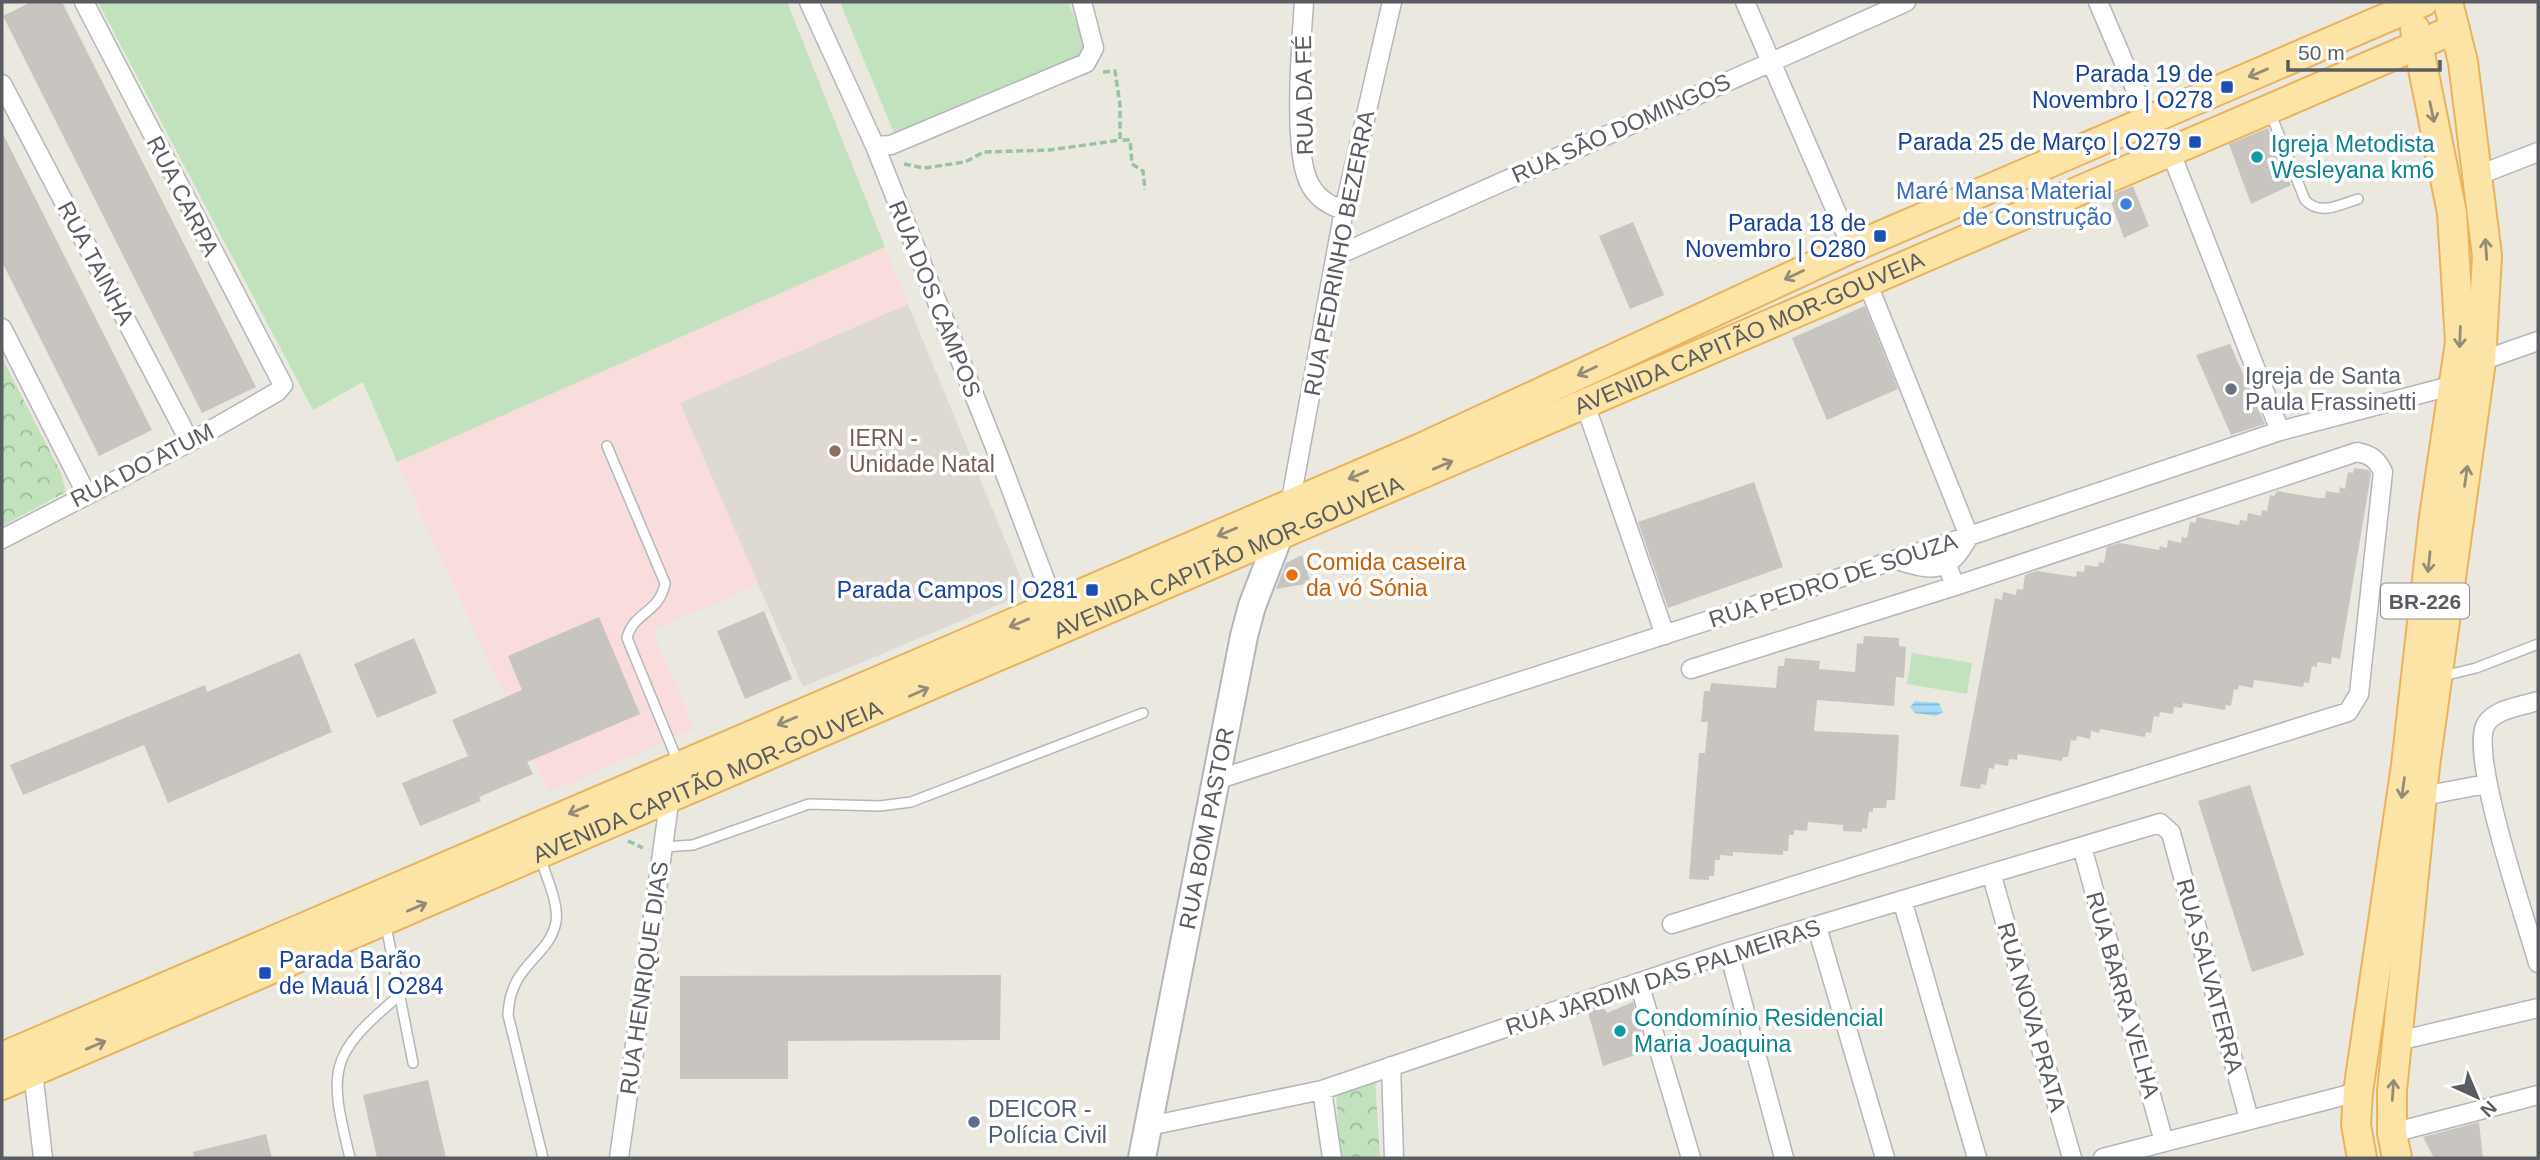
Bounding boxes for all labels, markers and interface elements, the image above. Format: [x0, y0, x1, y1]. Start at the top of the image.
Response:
scale bar [2288, 28, 2440, 72]
street label: RUA DA FÉ [1290, 35, 1318, 155]
text: 50 m [2298, 41, 2345, 64]
place label: Parada 19 de Novembro | O278 [2032, 61, 2213, 113]
one-way arrow [2248, 67, 2270, 80]
street label: RUA SÃO DOMINGOS [1508, 68, 1734, 188]
marker: Parada 19 de Novembro | O278 [2219, 79, 2235, 95]
one-way arrow [2425, 100, 2439, 123]
street label: RUA PEDRINHO BEZERRA [1299, 107, 1380, 398]
place label: Parada 25 de Março | O279 [1898, 129, 2181, 155]
place label: Igreja Metodista Wesleyana km6 [2271, 131, 2435, 183]
street label: RUA CARPA [142, 132, 225, 261]
marker: Parada 25 de Março | O279 [2187, 134, 2203, 150]
marker: Igreja Metodista Wesleyana km6 [2249, 149, 2265, 165]
place label: Maré Mansa Material de Construção [1896, 178, 2112, 230]
marker: Maré Mansa Material de Construção [2118, 196, 2134, 212]
street label: RUA TAINHA [53, 197, 140, 330]
street label: RUA DOS CAMPOS [884, 197, 986, 401]
place label: Parada 18 de Novembro | O280 [1685, 210, 1866, 262]
marker: Parada 18 de Novembro | O280 [1872, 228, 1888, 244]
one-way arrow [2479, 238, 2492, 261]
street label: AVENIDA CAPITÃO MOR-GOUVEIA [1570, 246, 1928, 420]
one-way arrow [1784, 269, 1805, 282]
one-way arrow [2453, 325, 2466, 348]
place label: Igreja de Santa Paula Frassinetti [2245, 363, 2416, 415]
one-way arrow [1577, 365, 1599, 378]
marker: Igreja de Santa Paula Frassinetti [2223, 381, 2239, 397]
street label: RUA DO ATUM [66, 418, 218, 512]
place label: IERN - Unidade Natal [849, 425, 995, 477]
marker: IERN - Unidade Natal [827, 443, 843, 459]
one-way arrow [1431, 458, 1453, 471]
one-way arrow [2460, 465, 2473, 487]
one-way arrow [1348, 469, 1369, 482]
street label: AVENIDA CAPITÃO MOR-GOUVEIA [1049, 470, 1408, 644]
one-way arrow [1217, 526, 1239, 539]
street label: RUA PEDRO DE SOUZA [1706, 527, 1961, 632]
place label: Comida caseira da vó Sónia [1306, 549, 1466, 601]
one-way arrow [2422, 550, 2435, 573]
marker: Comida caseira da vó Sónia [1284, 567, 1300, 583]
place label: Parada Campos | O281 [837, 577, 1078, 603]
marker: Parada Campos | O281 [1084, 582, 1100, 598]
road number: BR-226 [2381, 584, 2469, 618]
one-way arrow [1008, 617, 1030, 630]
one-way arrow [908, 685, 929, 698]
street label: AVENIDA CAPITÃO MOR-GOUVEIA [529, 694, 887, 868]
one-way arrow [776, 715, 798, 728]
street label: RUA BOM PASTOR [1174, 725, 1239, 931]
one-way arrow [2396, 776, 2409, 799]
one-way arrow [567, 804, 589, 817]
street label: RUA HENRIQUE DIAS [615, 860, 673, 1096]
street label: RUA SALVATERRA [2171, 876, 2249, 1077]
street label: RUA BARRA VELHA [2081, 889, 2165, 1102]
one-way arrow [406, 899, 427, 912]
street label: RUA JARDIM DAS PALMEIRAS [1502, 914, 1824, 1040]
street label: RUA NOVA PRATA [1993, 919, 2072, 1115]
place label: Parada Barão de Mauá | O284 [279, 947, 444, 999]
marker: Parada Barão de Mauá | O284 [257, 965, 273, 981]
place label: Condomínio Residencial Maria Joaquina [1634, 1005, 1883, 1057]
marker: Condomínio Residencial Maria Joaquina [1612, 1023, 1628, 1039]
one-way arrow [84, 1038, 106, 1051]
north arrow [2442, 1062, 2512, 1132]
one-way arrow [2387, 1080, 2400, 1102]
place label: DEICOR - Polícia Civil [988, 1096, 1107, 1148]
text: N [2476, 1097, 2501, 1121]
marker: DEICOR - Polícia Civil [966, 1114, 982, 1130]

